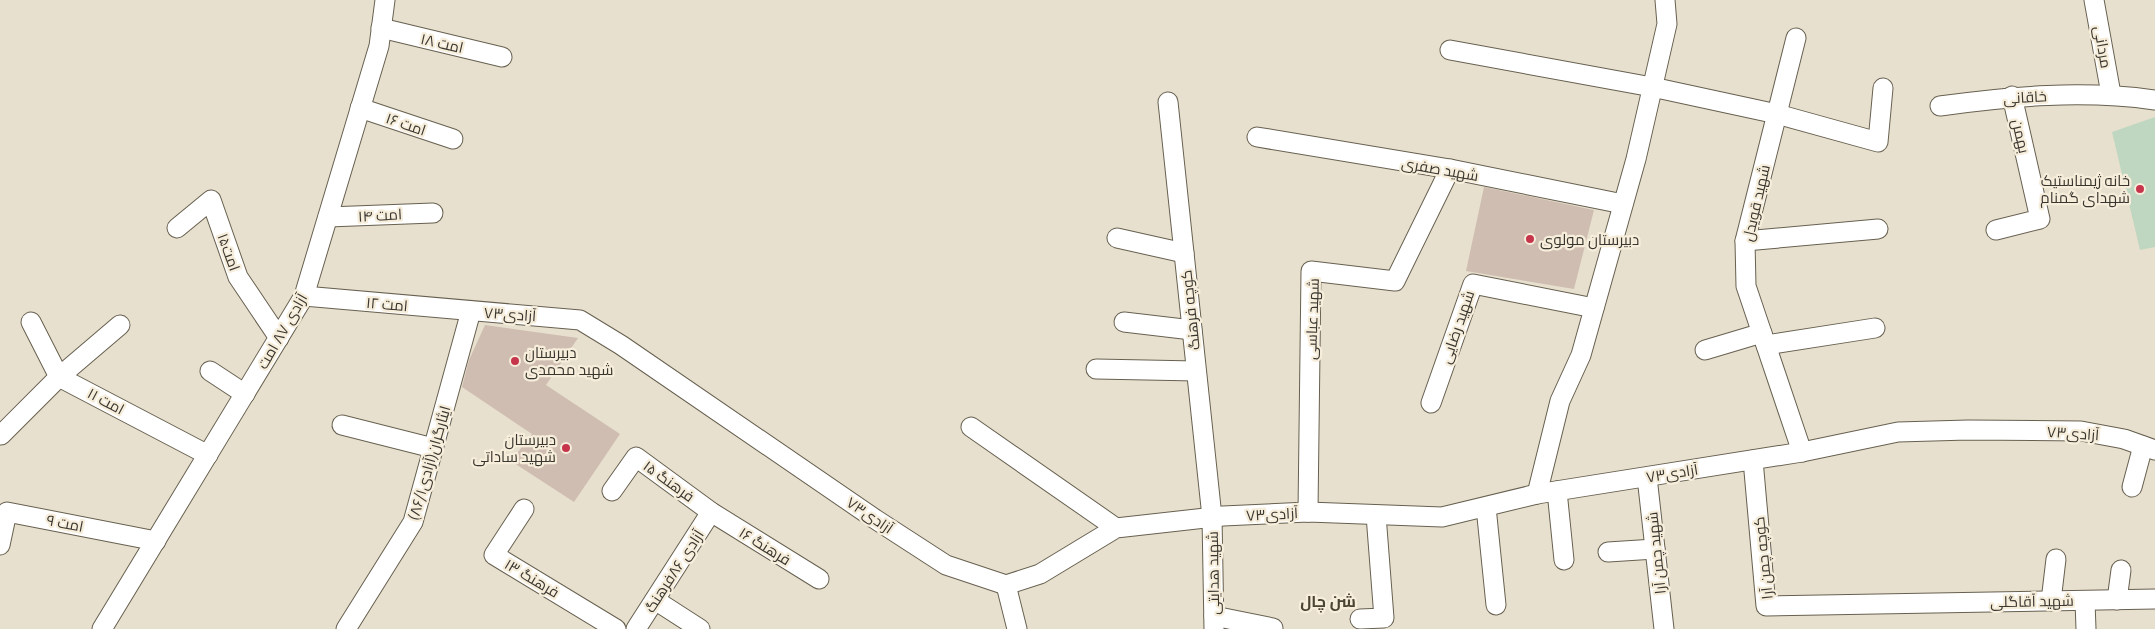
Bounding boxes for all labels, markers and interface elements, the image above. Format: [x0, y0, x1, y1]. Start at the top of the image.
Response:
street label: مردانی [2089, 25, 2115, 70]
street label: امت ۱۸ [419, 30, 465, 56]
street label: خاقانی [2003, 87, 2047, 109]
street label: امت ۱۶ [384, 109, 428, 139]
street label: بهمن [2007, 117, 2033, 155]
street label: شهید صفری [1400, 154, 1480, 186]
street label: شهید قویدل [1739, 163, 1775, 243]
place label: خانه ژیمناستیک شهدای گمنام [2040, 172, 2130, 208]
marker: خانه ژیمناستیک شهدای گمنام [2134, 183, 2146, 195]
street label: امت ۱۴ [358, 205, 402, 225]
street label: امت۱۵ [214, 231, 244, 273]
place label: دبیرستان مولوی [1540, 231, 1639, 250]
marker: دبیرستان مولوی [1524, 233, 1536, 245]
street label: کوچه فرهنگ [1177, 269, 1205, 351]
street label: شهید عباسی [1302, 278, 1324, 360]
street label: شهید رضایی [1437, 288, 1479, 366]
street label: آزادی ۸۷ امت [254, 290, 312, 373]
street label: امت ۱۲ [365, 294, 409, 314]
street label: آزادی۷۳ [483, 304, 537, 326]
place label: دبیرستان شهید محمدی [525, 344, 613, 380]
marker: دبیرستان شهید محمدی [509, 355, 521, 367]
street label: امت ۱۱ [85, 384, 127, 418]
street label: ایثارگران(آزادی۸۶/۱) [405, 404, 455, 523]
street label: آزادی۷۳ [2046, 423, 2100, 445]
place label: دبیرستان شهید ساداتی [472, 431, 556, 467]
marker: دبیرستان شهید ساداتی [560, 442, 572, 454]
street label: فرهنگ ۱۵ [640, 457, 698, 506]
street label: آزادی۷۳ [1645, 461, 1699, 487]
street label: آزادی۷۳ [842, 493, 896, 538]
street label: آزادی۷۳ [1245, 504, 1299, 526]
street label: امت ۹ [45, 511, 85, 535]
street label: شهید چمن آرا [1643, 511, 1671, 595]
street label: کوچه چمن آرا [1750, 516, 1778, 600]
street label: فرهنگ ۱۶ [736, 524, 794, 569]
street label: آزادی ۸۶فرهنگ [641, 527, 709, 617]
street label: شهید هدایتی [1204, 531, 1224, 615]
street label: فرهنگ ۱۳ [501, 555, 562, 602]
district label: شن چال [1300, 592, 1356, 613]
street label: شهید آقاگلی [1990, 592, 2074, 612]

